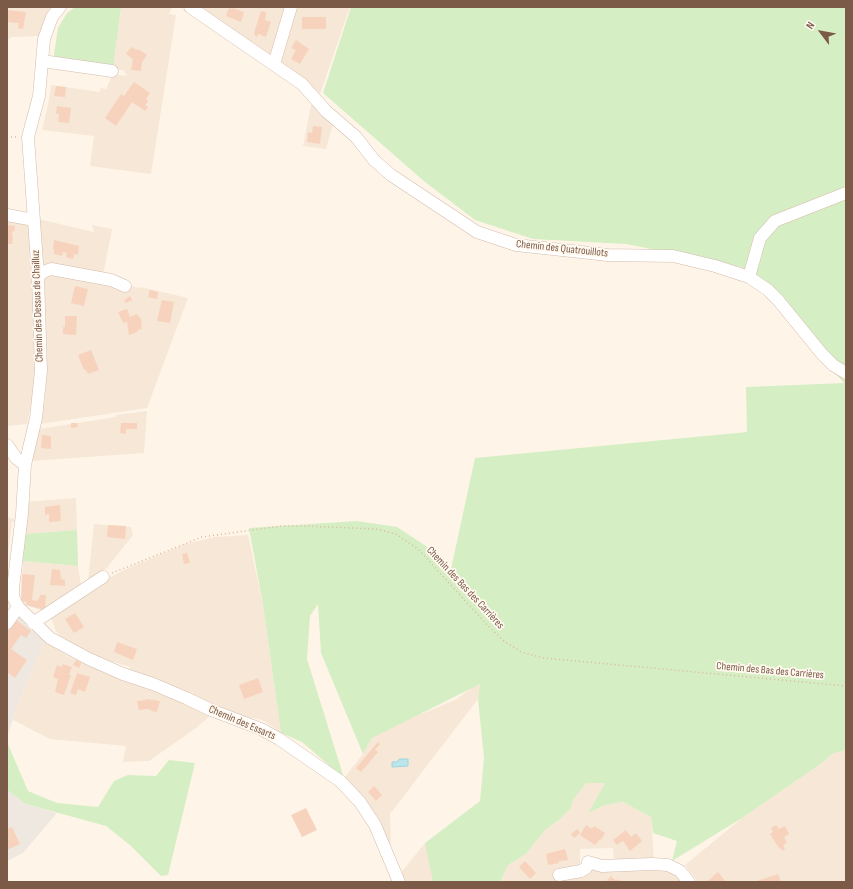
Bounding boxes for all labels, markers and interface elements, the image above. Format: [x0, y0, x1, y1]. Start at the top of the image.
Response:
north arrow [801, 12, 841, 52]
text: N [803, 19, 817, 31]
street label: Chemin des Quatrouillots [515, 238, 609, 260]
street label: Chemin des Dessus de Chailluz [29, 250, 47, 362]
street label: Chemin des Bas des Carrières [423, 544, 507, 632]
street label: Chemin des Bas des Carrières [716, 660, 824, 682]
street label: Chemin des Essarts [206, 703, 278, 743]

